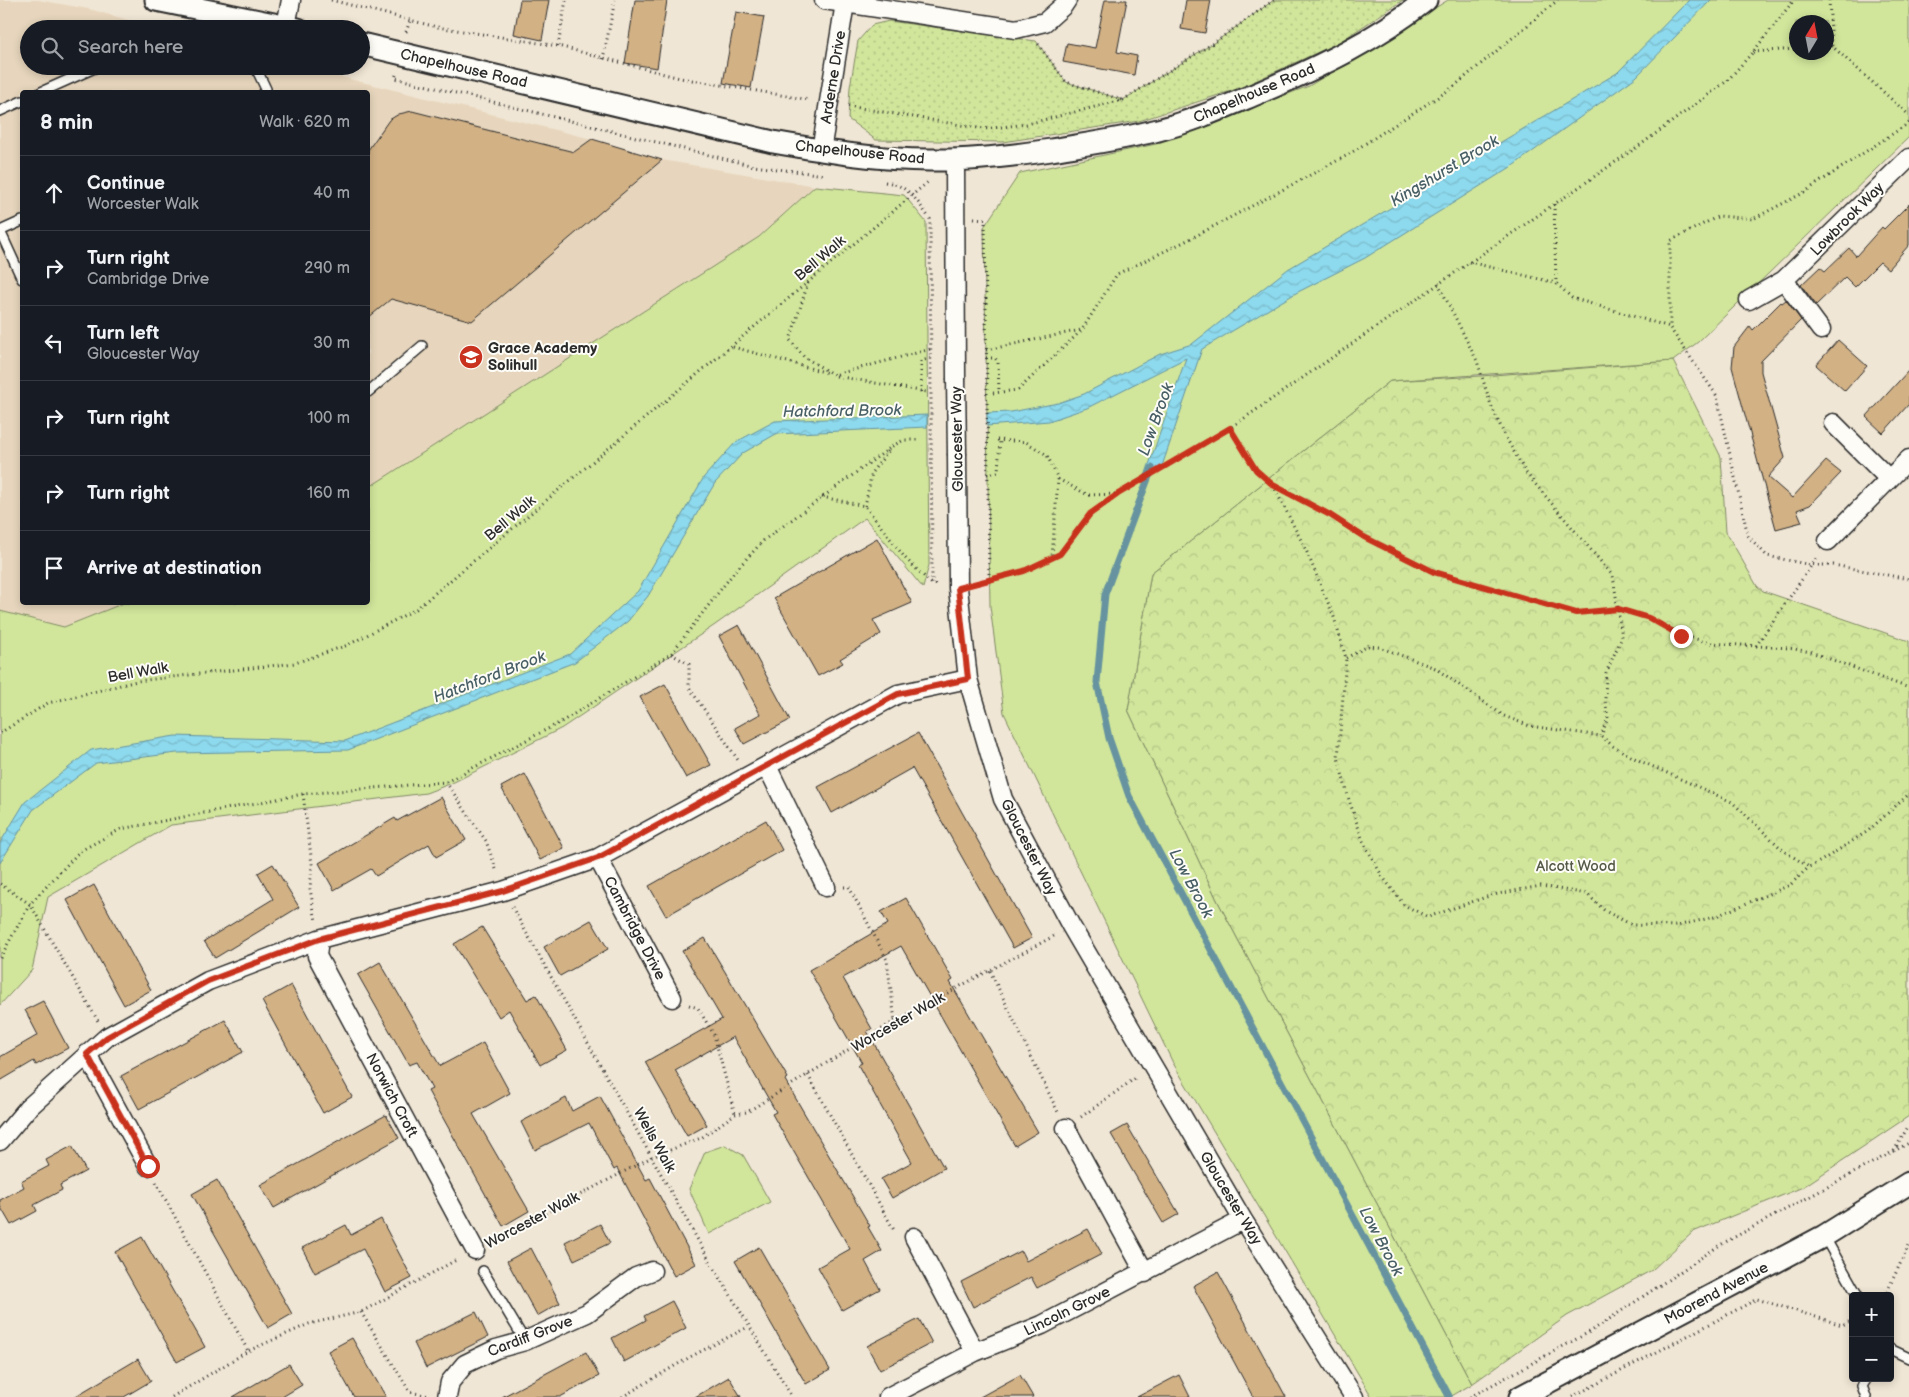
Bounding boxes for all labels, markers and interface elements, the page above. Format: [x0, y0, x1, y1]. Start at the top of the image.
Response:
north arrow [1789, 15, 1834, 60]
search box [20, 20, 370, 75]
street label: Arderne Drive [817, 29, 850, 125]
icon: search [38, 34, 66, 62]
text: Search here [78, 36, 183, 59]
street label: Chapelhouse Road [398, 45, 529, 92]
street label: Chapelhouse Road [1191, 59, 1318, 128]
text: 8 min [40, 110, 93, 135]
text: Walk · 620 m [259, 113, 350, 132]
water label: Kingshurst Brook [1387, 131, 1504, 211]
street label: Chapelhouse Road [794, 136, 926, 169]
text: Continue [87, 172, 165, 195]
street label: Lowbrook Way [1807, 178, 1888, 260]
icon: ahead [40, 179, 68, 207]
text: 40 m [313, 184, 350, 203]
text: Worcester Walk [87, 195, 199, 214]
street label: Bell Walk [791, 231, 850, 285]
text: Turn right [87, 247, 170, 270]
icon: right [40, 254, 68, 282]
text: 290 m [304, 259, 350, 278]
text: Cambridge Drive [87, 270, 209, 289]
text: Turn left [87, 322, 159, 345]
icon: left [40, 329, 68, 357]
text: 30 m [313, 334, 350, 353]
place label: Grace Academy Solihull [488, 339, 597, 375]
school or university icon: Grace Academy Solihull [458, 344, 484, 370]
text: Gloucester Way [87, 345, 200, 364]
water label: Low Brook [1135, 380, 1179, 458]
street label: Gloucester Way [947, 386, 968, 492]
water label: Hatchford Brook [783, 401, 903, 422]
icon: right [40, 404, 68, 432]
text: Turn right [87, 407, 170, 430]
text: 100 m [307, 409, 350, 428]
icon: right [40, 479, 68, 507]
text: Turn right [87, 482, 170, 505]
text: 160 m [307, 484, 350, 503]
street label: Bell Walk [481, 491, 540, 545]
icon: arrive [40, 554, 68, 582]
text: Arrive at destination [87, 557, 262, 580]
route end [1670, 625, 1693, 648]
water label: Hatchford Brook [431, 647, 549, 708]
street label: Bell Walk [106, 658, 171, 687]
street label: Gloucester Way [996, 796, 1061, 899]
water label: Low Brook [1164, 846, 1217, 923]
park label: Alcott Wood [1536, 857, 1616, 876]
street label: Cambridge Drive [599, 873, 670, 983]
street label: Worcester Walk [848, 988, 949, 1057]
street label: Norwich Croft [361, 1050, 422, 1141]
street label: Wells Walk [629, 1104, 680, 1177]
street label: Gloucester Way [1195, 1148, 1266, 1249]
route start [137, 1155, 160, 1178]
street label: Worcester Walk [482, 1187, 583, 1253]
water label: Low Brook [1354, 1204, 1407, 1281]
street label: Moorend Avenue [1661, 1258, 1772, 1329]
street label: Lincoln Grove [1021, 1282, 1114, 1341]
map controls [1849, 1292, 1894, 1382]
button: + [1849, 1292, 1894, 1337]
street label: Cardiff Grove [485, 1312, 575, 1361]
button: − [1849, 1337, 1894, 1382]

